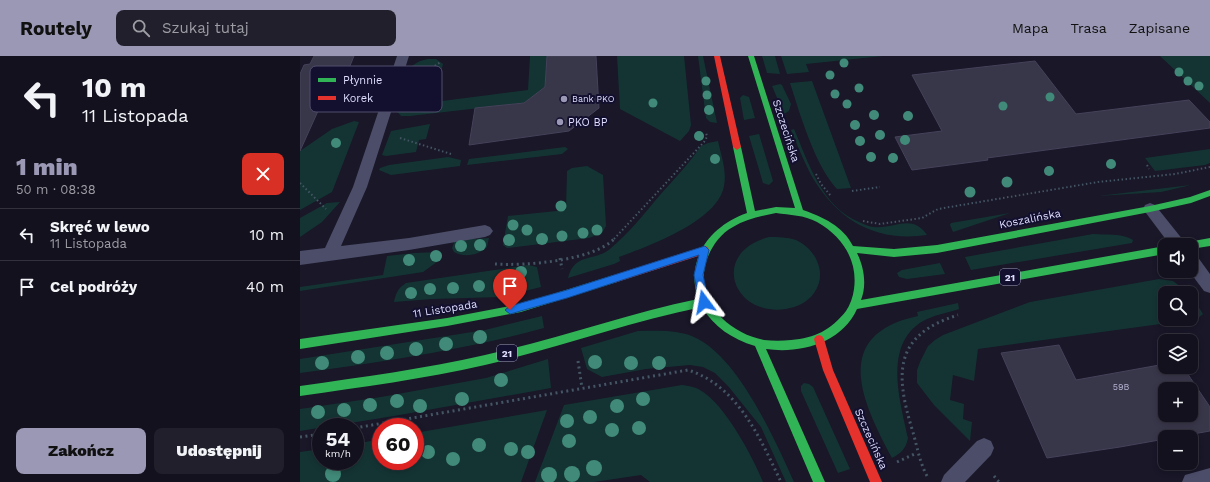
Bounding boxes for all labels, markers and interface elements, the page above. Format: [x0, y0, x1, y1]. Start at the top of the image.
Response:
search box [116, 10, 396, 46]
text: Routely [20, 17, 92, 40]
icon: search [130, 17, 152, 39]
text: Szukaj tutaj [162, 19, 249, 37]
text: Mapa [1012, 20, 1048, 36]
text: Trasa [1070, 20, 1107, 36]
text: Zapisane [1129, 20, 1190, 36]
legend [310, 66, 442, 112]
text: 10 m [82, 71, 146, 104]
icon: left [16, 72, 68, 124]
text: Płynnie [343, 74, 382, 87]
text: Korek [343, 92, 373, 105]
marker: Bank PKO [559, 94, 569, 104]
place label: Bank PKO [572, 94, 615, 104]
street label: Szczecińska [770, 98, 802, 164]
text: 11 Listopada [82, 105, 189, 126]
place label: PKO BP [568, 116, 608, 129]
marker: PKO BP [555, 117, 565, 127]
text: 1 min [16, 153, 78, 181]
button: close [242, 153, 284, 195]
text: 50 m · 08:38 [16, 182, 96, 197]
street label: Koszalińska [998, 207, 1062, 231]
text: Skręć w lewo [50, 218, 150, 236]
icon: left [16, 224, 38, 246]
text: 10 m [249, 226, 284, 244]
text: 11 Listopada [50, 236, 127, 251]
map controls [1158, 238, 1198, 470]
button: sound [1158, 238, 1198, 278]
pin [493, 269, 527, 310]
road number: 21 [1000, 269, 1020, 285]
icon: arrive [499, 275, 521, 297]
icon: arrive [16, 276, 38, 298]
text: Cel podróży [50, 278, 137, 296]
text: 40 m [246, 278, 284, 296]
position arrow [683, 281, 725, 323]
button: search [1158, 286, 1198, 326]
street label: 11 Listopada [412, 297, 478, 321]
button: layers [1158, 334, 1198, 374]
road number: 21 [497, 345, 517, 361]
house number: 59B [1113, 382, 1129, 392]
button: + [1158, 382, 1198, 422]
street label: Szczecińska [852, 407, 890, 471]
speed limit sign: 60 [372, 418, 424, 470]
text: 54 [326, 427, 350, 451]
button: Zakończ [16, 428, 146, 474]
button: Udostępnij [154, 428, 284, 474]
button: − [1158, 430, 1198, 470]
text: km/h [325, 448, 351, 459]

